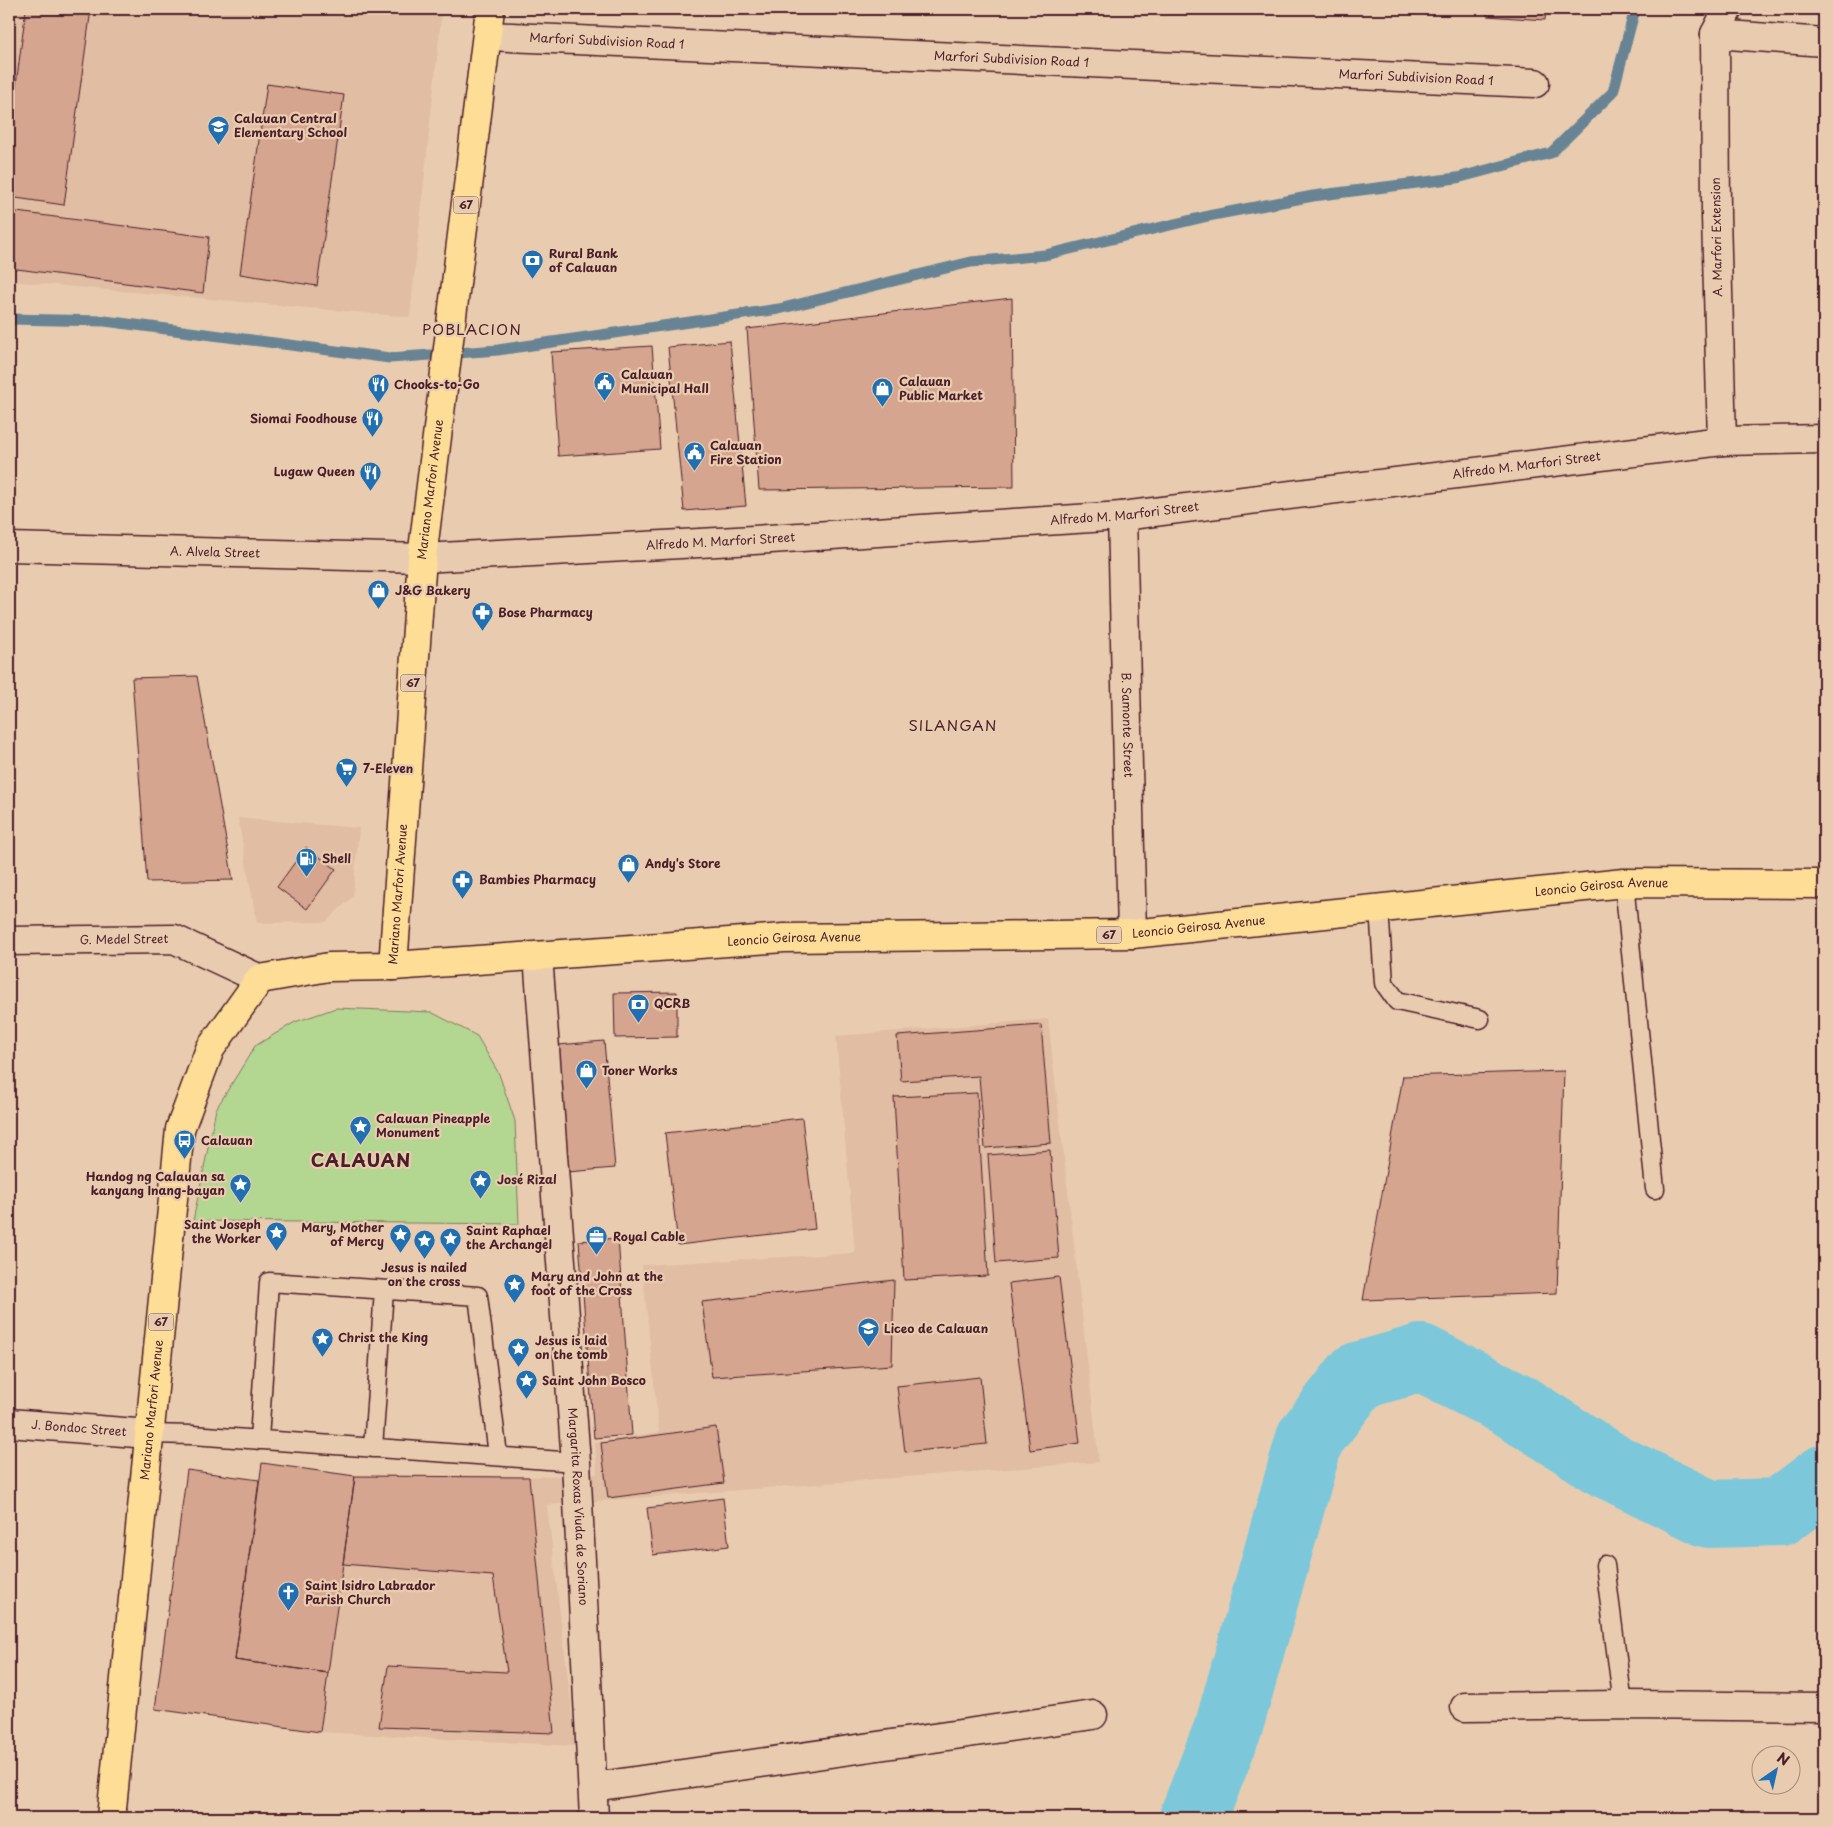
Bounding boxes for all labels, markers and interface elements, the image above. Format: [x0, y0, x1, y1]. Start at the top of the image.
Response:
street label: Marfori Subdivision Road 1 [529, 28, 685, 53]
street label: Marfori Subdivision Road 1 [934, 46, 1089, 71]
street label: Marfori Subdivision Road 1 [1338, 64, 1494, 89]
place label: Calauan Central Elementary School [234, 109, 347, 141]
school or university icon: Calauan Central Elementary School [206, 114, 230, 145]
street label: A. Marfori Extension [1706, 177, 1726, 297]
road number: 67 [454, 196, 478, 214]
place label: Rural Bank of Calauan [549, 244, 618, 276]
bank icon: Rural Bank of Calauan [521, 249, 545, 280]
district label: POBLACION [422, 317, 522, 340]
place label: Calauan Municipal Hall [621, 365, 709, 397]
public building icon: Calauan Municipal Hall [593, 370, 617, 401]
place label: Calauan Public Market [899, 372, 983, 404]
restaurant icon: Chooks-to-Go [366, 373, 390, 404]
place label: Chooks-to-Go [394, 375, 480, 393]
shop icon: Calauan Public Market [871, 377, 895, 408]
restaurant icon: Siomai Foodhouse [361, 407, 385, 438]
place label: Siomai Foodhouse [250, 409, 357, 427]
street label: Mariano Marfori Avenue [412, 418, 447, 561]
place label: Calauan Fire Station [710, 436, 782, 468]
public building icon: Calauan Fire Station [682, 441, 706, 472]
street label: Alfredo M. Marfori Street [1451, 446, 1602, 483]
restaurant icon: Lugaw Queen [359, 460, 383, 491]
place label: Lugaw Queen [274, 462, 355, 480]
street label: Alfredo M. Marfori Street [1050, 496, 1200, 529]
street label: Alfredo M. Marfori Street [645, 527, 796, 554]
street label: A. Alvela Street [170, 541, 260, 562]
shop icon: J&G Bakery [367, 579, 391, 610]
place label: J&G Bakery [395, 581, 470, 599]
pharmacy icon: Bose Pharmacy [470, 601, 494, 632]
place label: Bose Pharmacy [498, 603, 593, 621]
street label: B. Samonte Street [1118, 672, 1138, 778]
road number: 67 [400, 674, 426, 691]
district label: SILANGAN [908, 713, 998, 736]
supermarket icon: 7-Eleven [335, 757, 359, 788]
place label: 7-Eleven [363, 759, 413, 777]
street label: Mariano Marfori Avenue [383, 823, 411, 965]
fuel station icon: Shell [294, 847, 318, 878]
place label: Shell [322, 849, 351, 867]
shop icon: Andy's Store [617, 852, 641, 883]
place label: Andy's Store [644, 854, 721, 872]
pharmacy icon: Bambies Pharmacy [451, 868, 475, 899]
place label: Bambies Pharmacy [479, 870, 596, 888]
street label: Leoncio Geirosa Avenue [1534, 873, 1669, 900]
street label: Leoncio Geirosa Avenue [1131, 910, 1267, 942]
road number: 67 [1096, 926, 1122, 944]
street label: Leoncio Geirosa Avenue [726, 927, 862, 950]
street label: G. Medel Street [80, 929, 169, 948]
bank icon: QCRB [626, 992, 650, 1023]
place label: QCRB [654, 994, 690, 1012]
shop icon: Toner Works [574, 1059, 598, 1090]
place label: Toner Works [602, 1061, 678, 1079]
place label: Calauan Pineapple Monument [376, 1109, 491, 1141]
place icon: Calauan Pineapple Monument [348, 1114, 372, 1145]
bus stop icon: Calauan [173, 1129, 197, 1160]
place label: Calauan [201, 1131, 253, 1149]
district label: CALAUAN [311, 1146, 411, 1173]
place label: Handog ng Calauan sa kanyang Inang-bayan [86, 1167, 225, 1199]
place icon: José Rizal [469, 1168, 493, 1199]
place label: José Rizal [497, 1170, 557, 1188]
place icon: Handog ng Calauan sa kanyang Inang-bayan [229, 1172, 253, 1203]
place label: Saint Joseph the Worker [184, 1215, 262, 1247]
place label: Mary, Mother of Mercy [301, 1218, 385, 1250]
place icon: Saint Joseph the Worker [265, 1220, 289, 1251]
place label: Saint Raphael the Archangel [466, 1221, 552, 1253]
place icon: Mary, Mother of Mercy [388, 1223, 412, 1254]
office icon: Royal Cable [585, 1225, 609, 1256]
place icon: Saint Raphael the Archangel [438, 1226, 462, 1257]
place label: Royal Cable [613, 1227, 685, 1245]
place icon: Jesus is nailed on the cross [412, 1229, 436, 1260]
place label: Jesus is nailed on the cross [381, 1258, 468, 1290]
place label: Mary and John at the foot of the Cross [531, 1267, 663, 1299]
place icon: Mary and John at the foot of the Cross [503, 1272, 527, 1303]
road number: 67 [148, 1314, 174, 1330]
school or university icon: Liceo de Calauan [856, 1317, 880, 1348]
place label: Liceo de Calauan [884, 1319, 988, 1337]
place icon: Christ the King [310, 1326, 334, 1357]
place label: Christ the King [338, 1328, 428, 1346]
place label: Jesus is laid on the tomb [535, 1331, 608, 1363]
place icon: Jesus is laid on the tomb [507, 1336, 531, 1367]
street label: Mariano Marfori Avenue [135, 1338, 167, 1481]
place icon: Saint John Bosco [514, 1369, 538, 1400]
place label: Saint John Bosco [542, 1371, 646, 1389]
street label: Margarita Roxas Viuda de Soriano [564, 1407, 593, 1606]
street label: J. Bondoc Street [31, 1415, 127, 1440]
place label: Saint Isidro Labrador Parish Church [305, 1576, 436, 1608]
church icon: Saint Isidro Labrador Parish Church [277, 1581, 301, 1612]
north arrow [1750, 1744, 1800, 1794]
text: N [1773, 1747, 1794, 1771]

